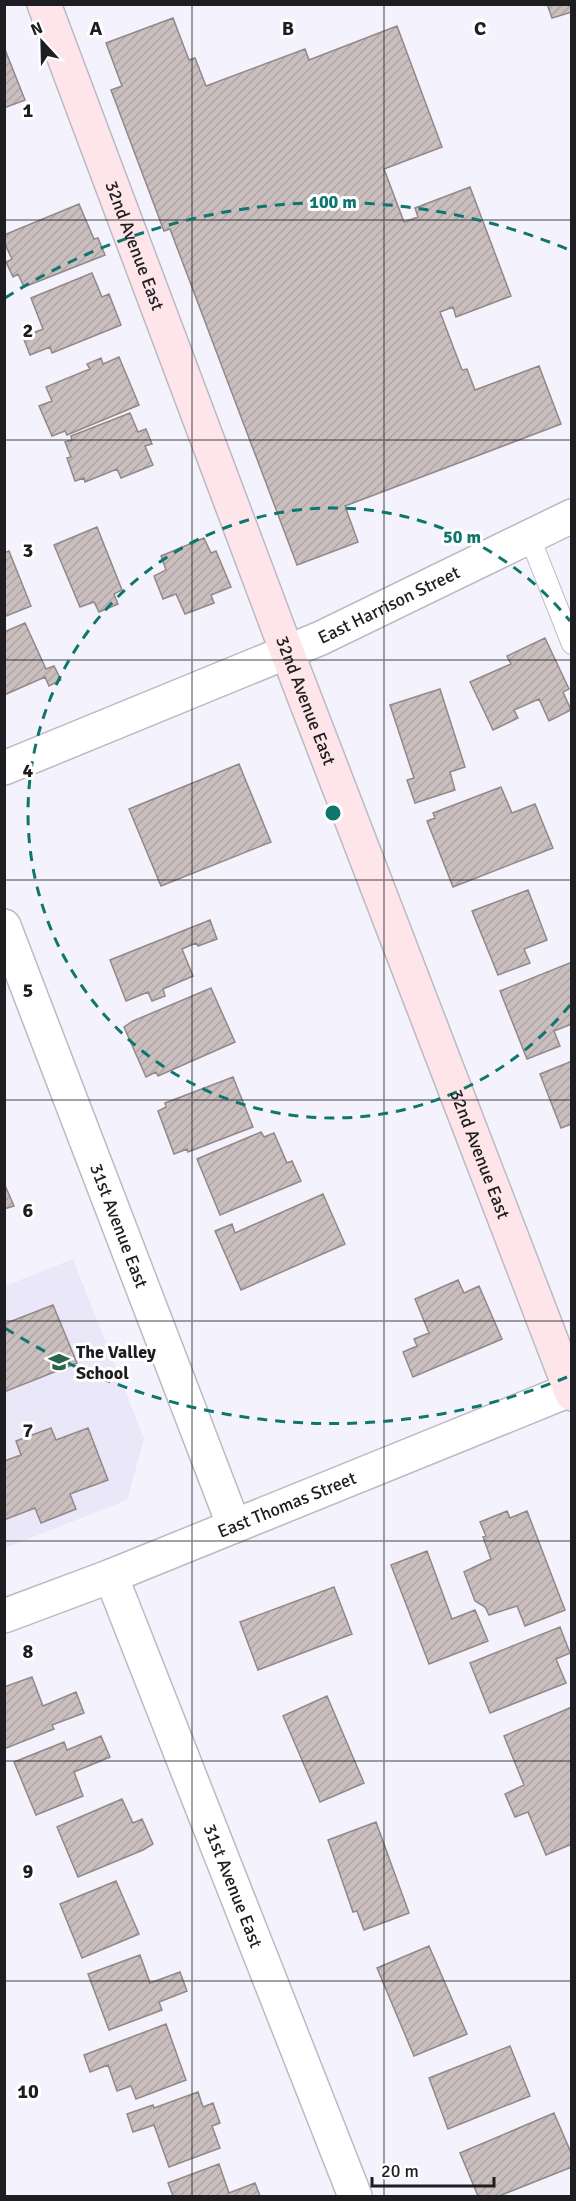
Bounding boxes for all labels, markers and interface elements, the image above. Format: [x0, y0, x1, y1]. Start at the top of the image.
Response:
north arrow [12, 12, 72, 72]
text: A [90, 16, 103, 41]
text: B [282, 16, 294, 41]
text: C [474, 16, 486, 41]
text: N [28, 18, 46, 40]
text: 1 [23, 98, 34, 123]
street label: 32nd Avenue East [100, 178, 169, 313]
text: 100 m [309, 191, 357, 213]
text: 2 [23, 318, 33, 343]
text: 50 m [443, 526, 481, 548]
text: 3 [23, 538, 33, 563]
street label: East Harrison Street [314, 561, 463, 649]
street label: 32nd Avenue East [271, 633, 340, 768]
text: 4 [23, 758, 34, 783]
centre of rings [323, 803, 343, 823]
text: 5 [23, 978, 33, 1003]
street label: 32nd Avenue East [445, 1086, 515, 1222]
street label: 31st Avenue East [85, 1160, 153, 1291]
text: 6 [23, 1198, 34, 1223]
place label: The Valley School [76, 1341, 156, 1384]
school or university icon: The Valley School [47, 1350, 71, 1374]
text: 7 [23, 1418, 34, 1443]
street label: East Thomas Street [214, 1467, 359, 1543]
text: 8 [23, 1639, 34, 1664]
street label: 31st Avenue East [199, 1821, 267, 1951]
text: 9 [23, 1859, 34, 1884]
text: 10 [17, 2079, 39, 2104]
scale bar [372, 2150, 494, 2188]
text: 20 m [381, 2160, 419, 2182]

